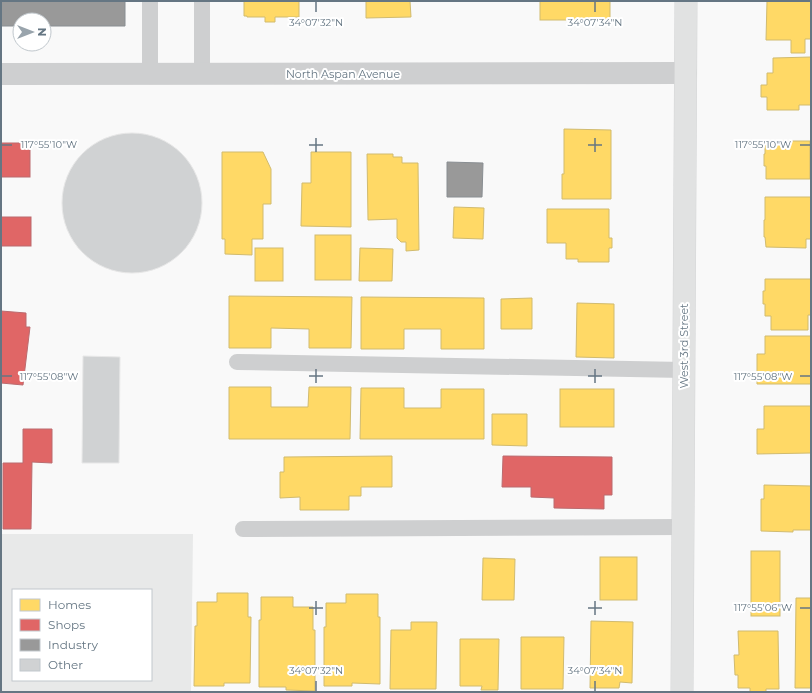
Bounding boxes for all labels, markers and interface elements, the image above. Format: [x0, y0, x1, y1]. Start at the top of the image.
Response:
north arrow [12, 12, 52, 52]
text: 34°07'32"N [289, 16, 343, 29]
text: 34°07'34"N [568, 16, 622, 29]
text: N [35, 28, 49, 36]
street label: North Aspan Avenue [286, 67, 400, 81]
text: 117°55'10"W [21, 138, 77, 151]
text: 117°55'10"W [735, 138, 791, 151]
street label: West 3rd Street [677, 303, 691, 389]
text: 117°55'08"W [20, 370, 78, 383]
text: 117°55'08"W [734, 370, 792, 383]
legend [12, 589, 152, 681]
text: Homes [48, 597, 91, 612]
text: 117°55'06"W [734, 601, 792, 614]
text: Shops [48, 617, 85, 632]
text: Industry [48, 637, 98, 652]
text: Other [48, 657, 83, 672]
text: 34°07'32"N [289, 664, 343, 677]
text: 34°07'34"N [568, 664, 622, 677]

